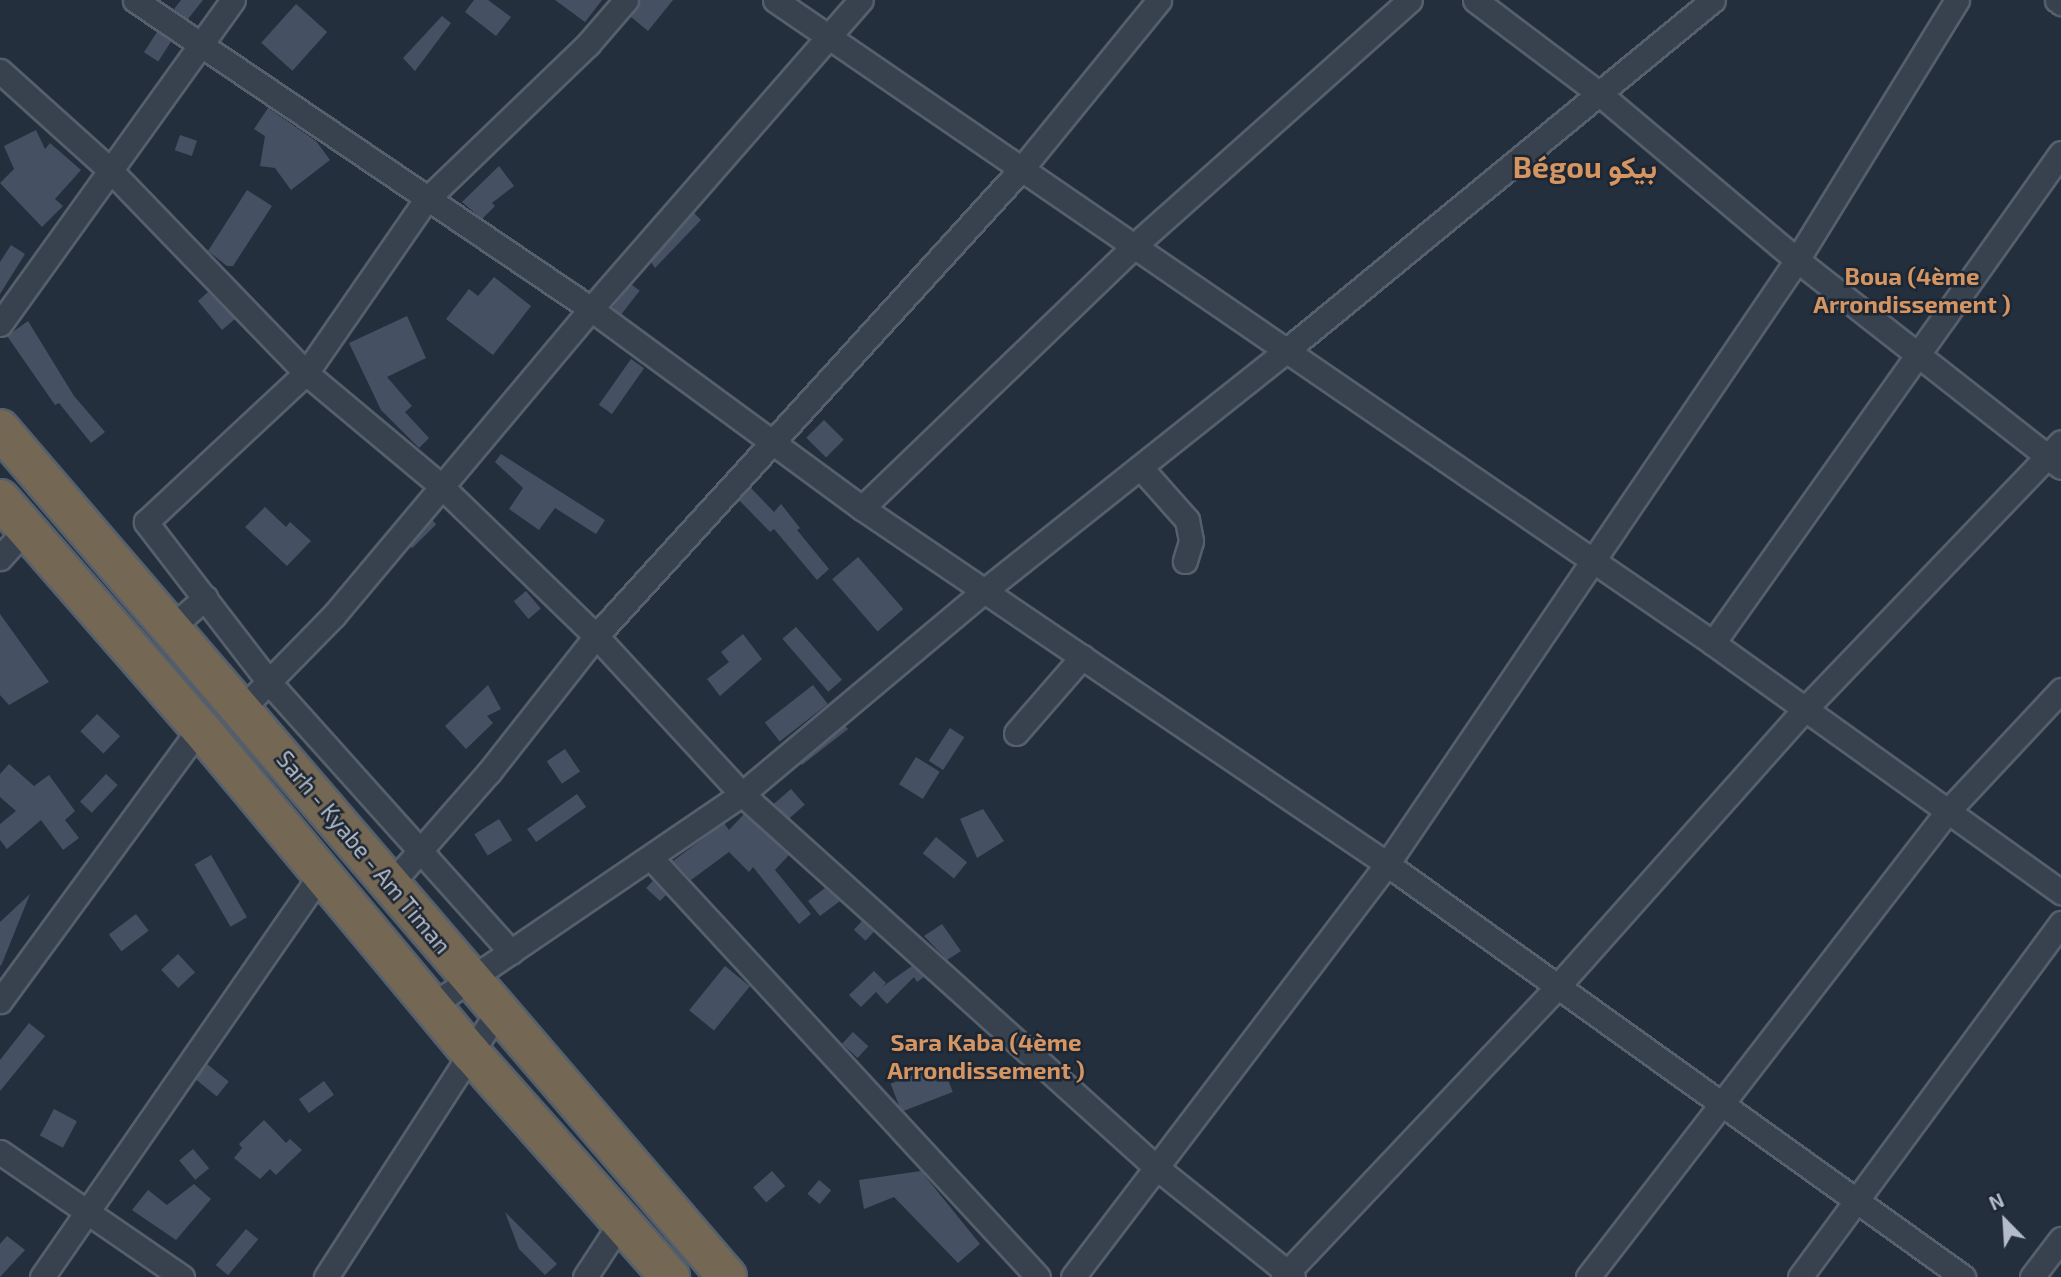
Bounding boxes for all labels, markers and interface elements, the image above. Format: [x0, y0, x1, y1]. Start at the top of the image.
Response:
district label: Bégou بيكو [1513, 148, 1657, 184]
district label: Boua (4ème Arrondissement ) [1813, 262, 2011, 318]
street label: Sarh - Kyabe - Am Timan [271, 745, 457, 959]
district label: Sara Kaba (4ème Arrondissement ) [887, 1028, 1085, 1084]
north arrow [1970, 1186, 2040, 1256]
text: N [1985, 1188, 2007, 1215]

